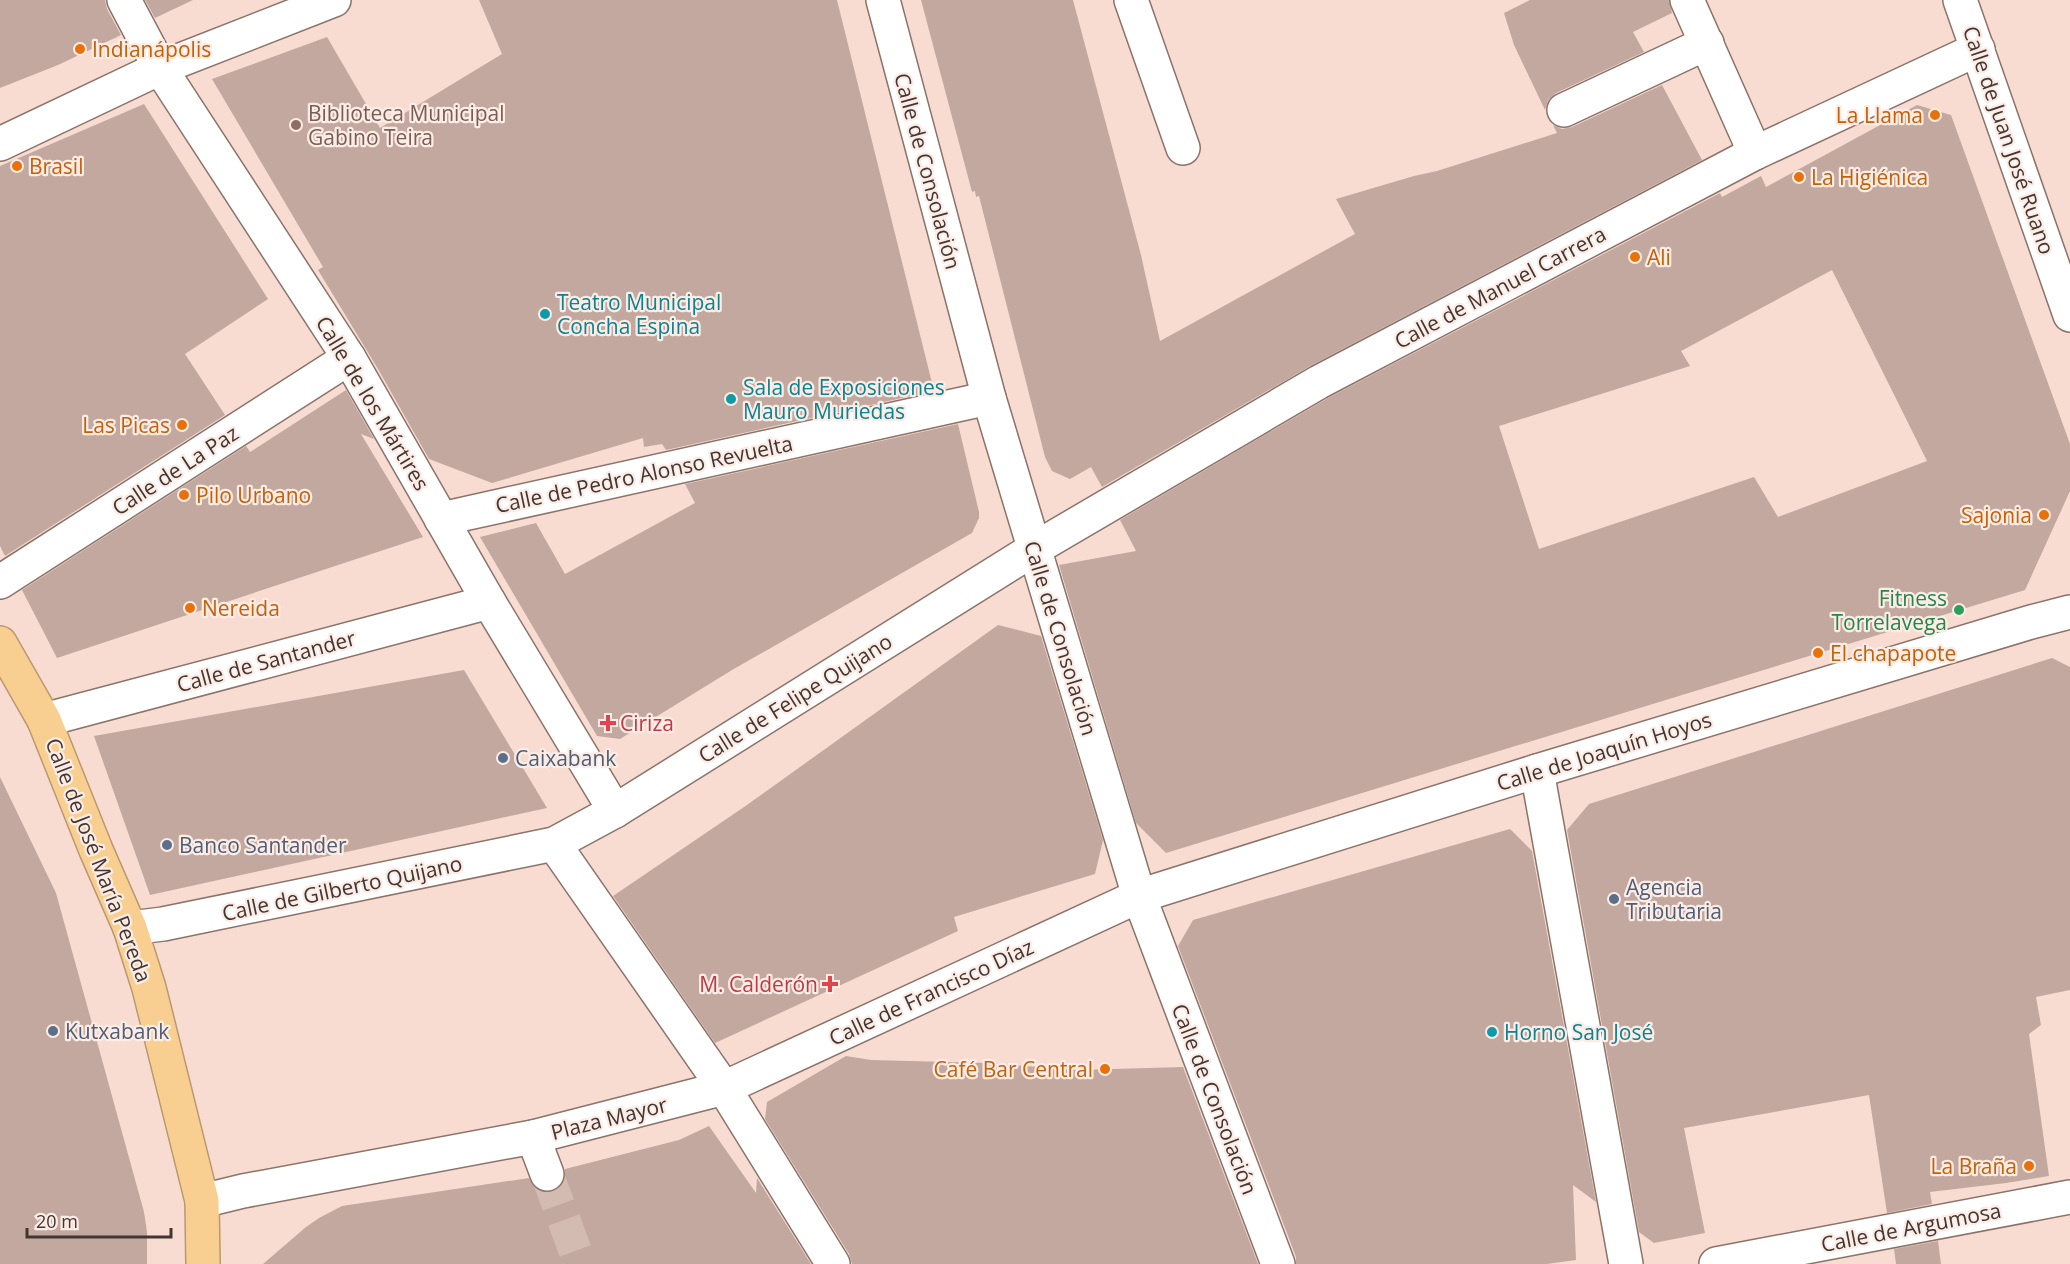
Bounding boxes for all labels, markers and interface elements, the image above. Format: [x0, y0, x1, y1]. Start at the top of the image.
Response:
street label: Calle de Juan José Ruano [1957, 22, 2061, 258]
place label: Indianápolis [92, 35, 211, 63]
marker: Indianápolis [73, 42, 87, 56]
street label: Calle de Consolación [888, 70, 968, 272]
place label: Biblioteca Municipal Gabino Teira [308, 99, 505, 151]
place label: La Llama [1836, 101, 1923, 129]
marker: La Llama [1928, 108, 1942, 122]
marker: Biblioteca Municipal Gabino Teira [289, 118, 303, 132]
place label: Brasil [29, 152, 83, 180]
marker: Brasil [10, 159, 24, 173]
place label: La Higiénica [1811, 163, 1928, 191]
marker: La Higiénica [1792, 170, 1806, 184]
street label: Calle de Manuel Carrera [1389, 219, 1611, 355]
place label: Ali [1647, 243, 1671, 271]
marker: Ali [1628, 250, 1642, 264]
place label: Teatro Municipal Concha Espina [557, 288, 721, 340]
marker: Teatro Municipal Concha Espina [538, 307, 552, 321]
street label: Calle de los Mártires [310, 311, 436, 495]
place label: Sala de Exposiciones Mauro Muriedas [743, 373, 945, 425]
marker: Sala de Exposiciones Mauro Muriedas [724, 392, 738, 406]
place label: Las Picas [82, 411, 170, 439]
marker: Las Picas [175, 418, 189, 432]
street label: Calle de La Paz [107, 419, 244, 521]
street label: Calle de Pedro Alonso Revuelta [493, 429, 795, 519]
place label: Pilo Urbano [196, 481, 311, 509]
marker: Pilo Urbano [177, 488, 191, 502]
place label: Sajonia [1961, 501, 2032, 529]
marker: Sajonia [2037, 508, 2051, 522]
street label: Calle de Consolación [1018, 537, 1104, 739]
place label: Fitness Torrelavega [1832, 584, 1947, 636]
place label: Nereida [202, 594, 280, 622]
marker: Nereida [183, 601, 197, 615]
marker: Fitness Torrelavega [1952, 603, 1966, 617]
street label: Calle de Santander [173, 624, 359, 698]
street label: Calle de Felipe Quijano [693, 627, 897, 769]
place label: El chapapote [1830, 639, 1956, 667]
marker: El chapapote [1811, 646, 1825, 660]
street label: Calle de Joaquín Hoyos [1493, 705, 1715, 797]
place label: Ciriza [620, 709, 674, 737]
marker: Ciriza [601, 716, 615, 730]
street label: Calle de José María Pereda [39, 734, 159, 986]
place label: Caixabank [515, 744, 616, 772]
marker: Caixabank [496, 751, 510, 765]
place label: Banco Santander [179, 831, 347, 859]
marker: Banco Santander [160, 838, 174, 852]
street label: Calle de Gilberto Quijano [220, 849, 464, 927]
place label: Agencia Tributaria [1626, 873, 1722, 925]
marker: Agencia Tributaria [1607, 892, 1621, 906]
street label: Calle de Francisco Díaz [824, 932, 1038, 1052]
place label: M. Calderón [699, 970, 818, 998]
marker: M. Calderón [823, 977, 837, 991]
street label: Calle de Consolación [1166, 1000, 1264, 1198]
place label: Kutxabank [65, 1017, 169, 1045]
place label: Horno San José [1504, 1018, 1653, 1046]
marker: Kutxabank [46, 1024, 60, 1038]
marker: Horno San José [1485, 1025, 1499, 1039]
place label: Café Bar Central [934, 1055, 1093, 1083]
marker: Café Bar Central [1098, 1062, 1112, 1076]
street label: Plaza Mayor [548, 1090, 670, 1146]
place label: La Braña [1931, 1152, 2017, 1180]
marker: La Braña [2022, 1159, 2036, 1173]
street label: Calle de Argumosa [1819, 1196, 2003, 1258]
scale bar [27, 1201, 171, 1239]
text: 20 m [36, 1209, 78, 1233]

